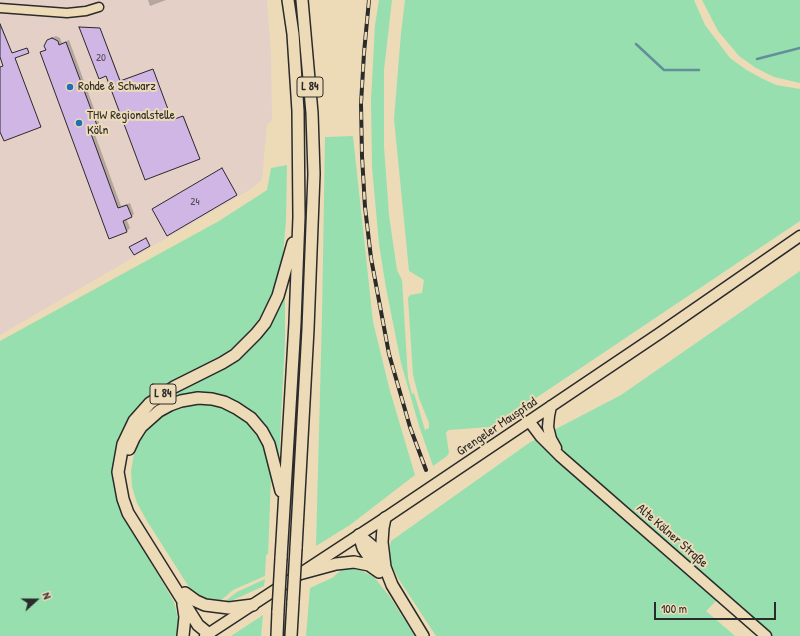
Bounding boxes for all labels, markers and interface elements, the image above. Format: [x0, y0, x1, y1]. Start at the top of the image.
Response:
house number: 20 [96, 51, 106, 65]
road number: L 84 [297, 77, 323, 97]
place label: Rohde & Schwarz [78, 79, 156, 95]
marker: Rohde & Schwarz [65, 82, 75, 92]
place label: THW Regionalstelle Köln [87, 108, 175, 139]
marker: THW Regionalstelle Köln [74, 118, 84, 128]
house number: 24 [190, 195, 200, 209]
road number: L 84 [150, 384, 176, 404]
street label: Grengeler Mauspfad [454, 394, 540, 460]
street label: Alte Kölner Straße [633, 501, 711, 571]
north arrow [16, 580, 56, 620]
text: N [40, 590, 55, 601]
scale bar [656, 594, 778, 620]
text: 100 m [661, 600, 687, 617]

